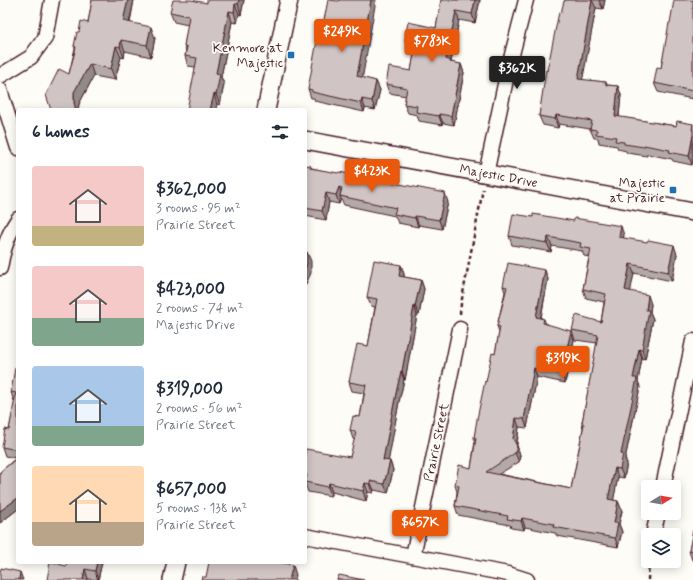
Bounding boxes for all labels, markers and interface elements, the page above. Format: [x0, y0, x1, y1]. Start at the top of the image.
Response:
pin: $249K [314, 19, 370, 53]
text: $249K [323, 23, 361, 40]
pin: $783K [404, 29, 460, 63]
text: $783K [413, 33, 451, 50]
place label: Kenmore at Majestic [213, 40, 283, 72]
marker: Kenmore at Majestic [286, 50, 296, 60]
pin: $362K [489, 56, 545, 90]
text: $362K [498, 60, 536, 77]
text: 6 homes [32, 121, 90, 143]
icon: filters [269, 121, 291, 143]
pin: $423K [344, 159, 400, 193]
street label: Majestic Drive [458, 160, 539, 192]
text: $423K [354, 163, 390, 180]
place label: Majestic at Prairie [610, 175, 665, 207]
text: $362,000 [156, 178, 226, 200]
icon: home [64, 182, 112, 230]
marker: Majestic at Prairie [668, 185, 678, 195]
text: 3 rooms · 95 m² [156, 200, 240, 217]
text: Prairie Street [156, 217, 235, 234]
text: $423,000 [156, 278, 225, 300]
icon: home [64, 282, 112, 330]
text: 2 rooms · 74 m² [156, 300, 243, 317]
text: Majestic Drive [156, 317, 235, 334]
pin: $319K [535, 346, 591, 380]
text: $319K [545, 350, 581, 367]
text: $319,000 [156, 378, 223, 400]
icon: home [64, 382, 112, 430]
text: 2 rooms · 56 m² [156, 400, 243, 417]
street label: Prairie Street [420, 401, 453, 483]
text: Prairie Street [156, 417, 235, 434]
text: $657,000 [156, 478, 226, 500]
north arrow [641, 480, 681, 520]
map controls [641, 480, 681, 568]
icon: home [64, 482, 112, 530]
text: 5 rooms · 138 m² [156, 500, 247, 517]
pin: $657K [392, 510, 448, 544]
text: $657K [401, 514, 439, 531]
text: Prairie Street [156, 517, 235, 534]
button: layers [641, 528, 681, 568]

